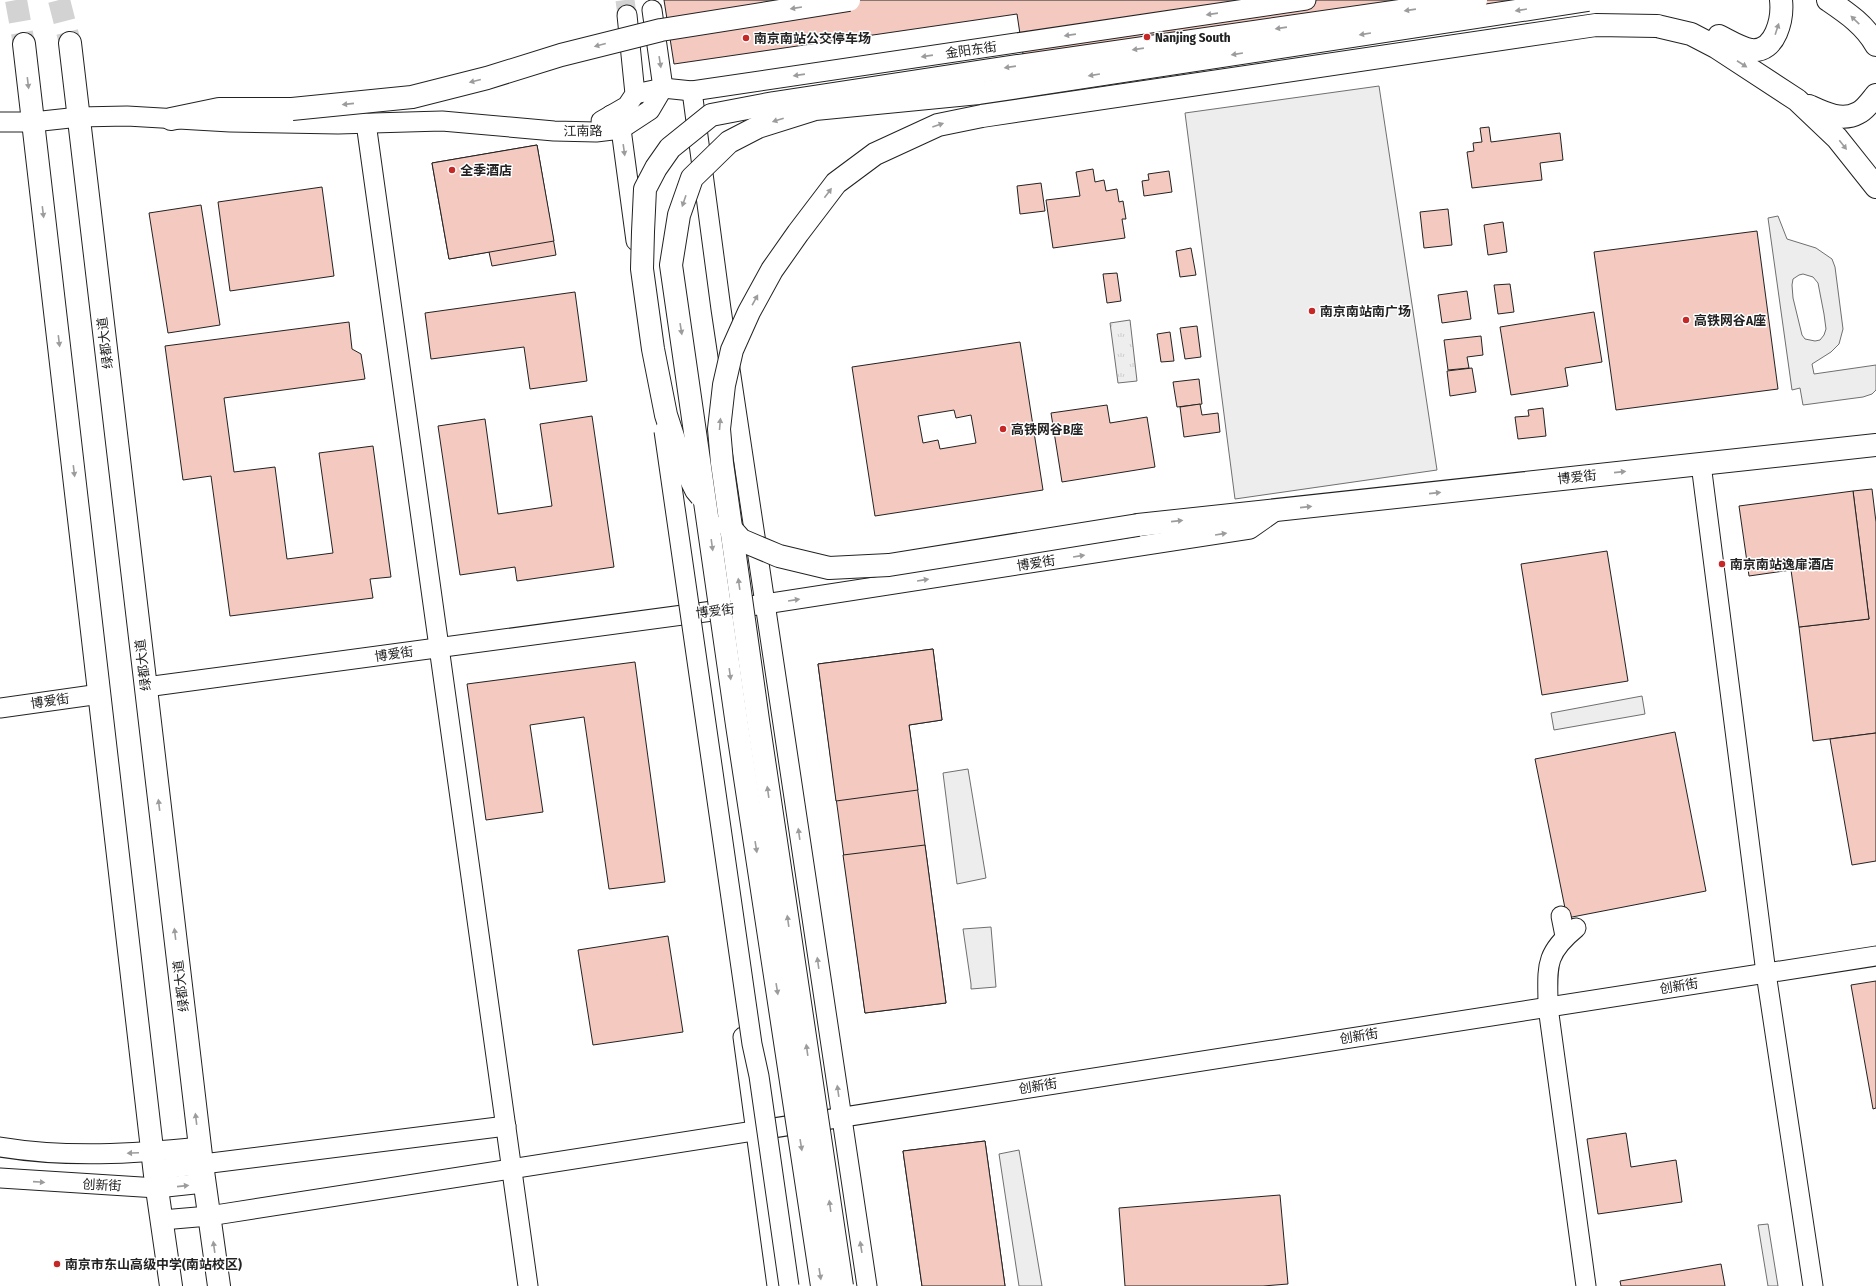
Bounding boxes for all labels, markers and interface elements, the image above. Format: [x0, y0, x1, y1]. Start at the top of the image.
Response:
one-way arrow [790, 5, 803, 11]
one-way arrow [1404, 7, 1416, 13]
one-way arrow [1515, 7, 1527, 13]
one-way arrow [1206, 11, 1218, 17]
one-way arrow [1850, 15, 1860, 24]
one-way arrow [1774, 23, 1780, 35]
one-way arrow [1275, 25, 1287, 31]
place label: Nanjing South [1155, 30, 1231, 45]
place label: 南京南站公交停车场 [754, 31, 871, 46]
one-way arrow [1359, 31, 1371, 37]
one-way arrow [1064, 32, 1076, 38]
marker: Nanjing South [1142, 32, 1152, 42]
marker: 南京南站公交停车场 [741, 33, 751, 43]
street label: 金阳东街 [944, 39, 998, 61]
one-way arrow [594, 43, 606, 49]
one-way arrow [1132, 46, 1145, 52]
one-way arrow [1231, 51, 1243, 57]
one-way arrow [921, 53, 933, 59]
one-way arrow [657, 56, 663, 68]
one-way arrow [1737, 60, 1748, 68]
one-way arrow [1004, 64, 1016, 70]
one-way arrow [793, 72, 805, 78]
one-way arrow [1088, 72, 1100, 78]
one-way arrow [25, 77, 32, 89]
one-way arrow [469, 78, 481, 84]
one-way arrow [341, 100, 354, 107]
one-way arrow [772, 118, 784, 124]
one-way arrow [932, 122, 944, 128]
street label: 江南路 [563, 123, 603, 139]
one-way arrow [1839, 140, 1847, 151]
one-way arrow [621, 144, 627, 156]
place label: 全季酒店 [460, 163, 512, 178]
marker: 全季酒店 [447, 165, 457, 175]
one-way arrow [824, 187, 833, 198]
one-way arrow [681, 196, 687, 208]
one-way arrow [40, 206, 47, 218]
one-way arrow [752, 294, 759, 306]
place label: 南京南站南广场 [1320, 304, 1411, 319]
marker: 南京南站南广场 [1307, 306, 1317, 316]
place label: 高铁网谷A座 [1694, 313, 1766, 328]
marker: 高铁网谷A座 [1681, 315, 1691, 325]
street label: 绿都大道 [94, 316, 116, 370]
one-way arrow [678, 323, 684, 335]
one-way arrow [55, 335, 62, 347]
one-way arrow [717, 418, 724, 430]
place label: 高铁网谷B座 [1011, 422, 1083, 437]
marker: 高铁网谷B座 [998, 424, 1008, 434]
one-way arrow [70, 465, 77, 477]
street label: 博爱街 [1557, 468, 1597, 486]
one-way arrow [1614, 469, 1626, 476]
one-way arrow [1429, 489, 1441, 496]
one-way arrow [1300, 503, 1312, 510]
one-way arrow [1171, 517, 1183, 524]
one-way arrow [1215, 531, 1227, 537]
one-way arrow [709, 539, 715, 551]
street label: 博爱街 [1016, 553, 1056, 573]
one-way arrow [1073, 553, 1085, 559]
place label: 南京南站逸扉酒店 [1730, 557, 1834, 572]
marker: 南京南站逸扉酒店 [1717, 559, 1727, 569]
one-way arrow [917, 577, 929, 583]
one-way arrow [736, 578, 742, 590]
one-way arrow [788, 597, 800, 603]
street label: 博爱街 [695, 601, 735, 621]
street label: 绿都大道 [132, 638, 154, 692]
street label: 博爱街 [374, 644, 414, 664]
one-way arrow [727, 668, 733, 680]
street label: 博爱街 [30, 691, 70, 711]
one-way arrow [765, 786, 771, 799]
one-way arrow [156, 799, 163, 811]
one-way arrow [796, 828, 802, 840]
one-way arrow [753, 841, 759, 853]
one-way arrow [785, 915, 791, 927]
one-way arrow [172, 928, 178, 940]
one-way arrow [815, 957, 821, 969]
street label: 绿都大道 [170, 959, 192, 1013]
street label: 创新街 [1659, 976, 1699, 996]
one-way arrow [774, 983, 780, 995]
street label: 创新街 [1339, 1026, 1379, 1046]
one-way arrow [804, 1044, 810, 1056]
street label: 创新街 [1018, 1076, 1058, 1096]
one-way arrow [835, 1085, 841, 1097]
one-way arrow [193, 1112, 200, 1125]
one-way arrow [798, 1139, 804, 1151]
one-way arrow [127, 1149, 139, 1156]
street label: 创新街 [82, 1176, 122, 1194]
one-way arrow [33, 1178, 45, 1185]
one-way arrow [176, 1182, 189, 1189]
one-way arrow [827, 1200, 833, 1212]
one-way arrow [211, 1241, 217, 1253]
one-way arrow [858, 1241, 864, 1254]
place label: 南京市东山高级中学(南站校区) [65, 1257, 242, 1272]
marker: 南京市东山高级中学(南站校区) [52, 1259, 62, 1269]
one-way arrow [817, 1268, 823, 1280]

